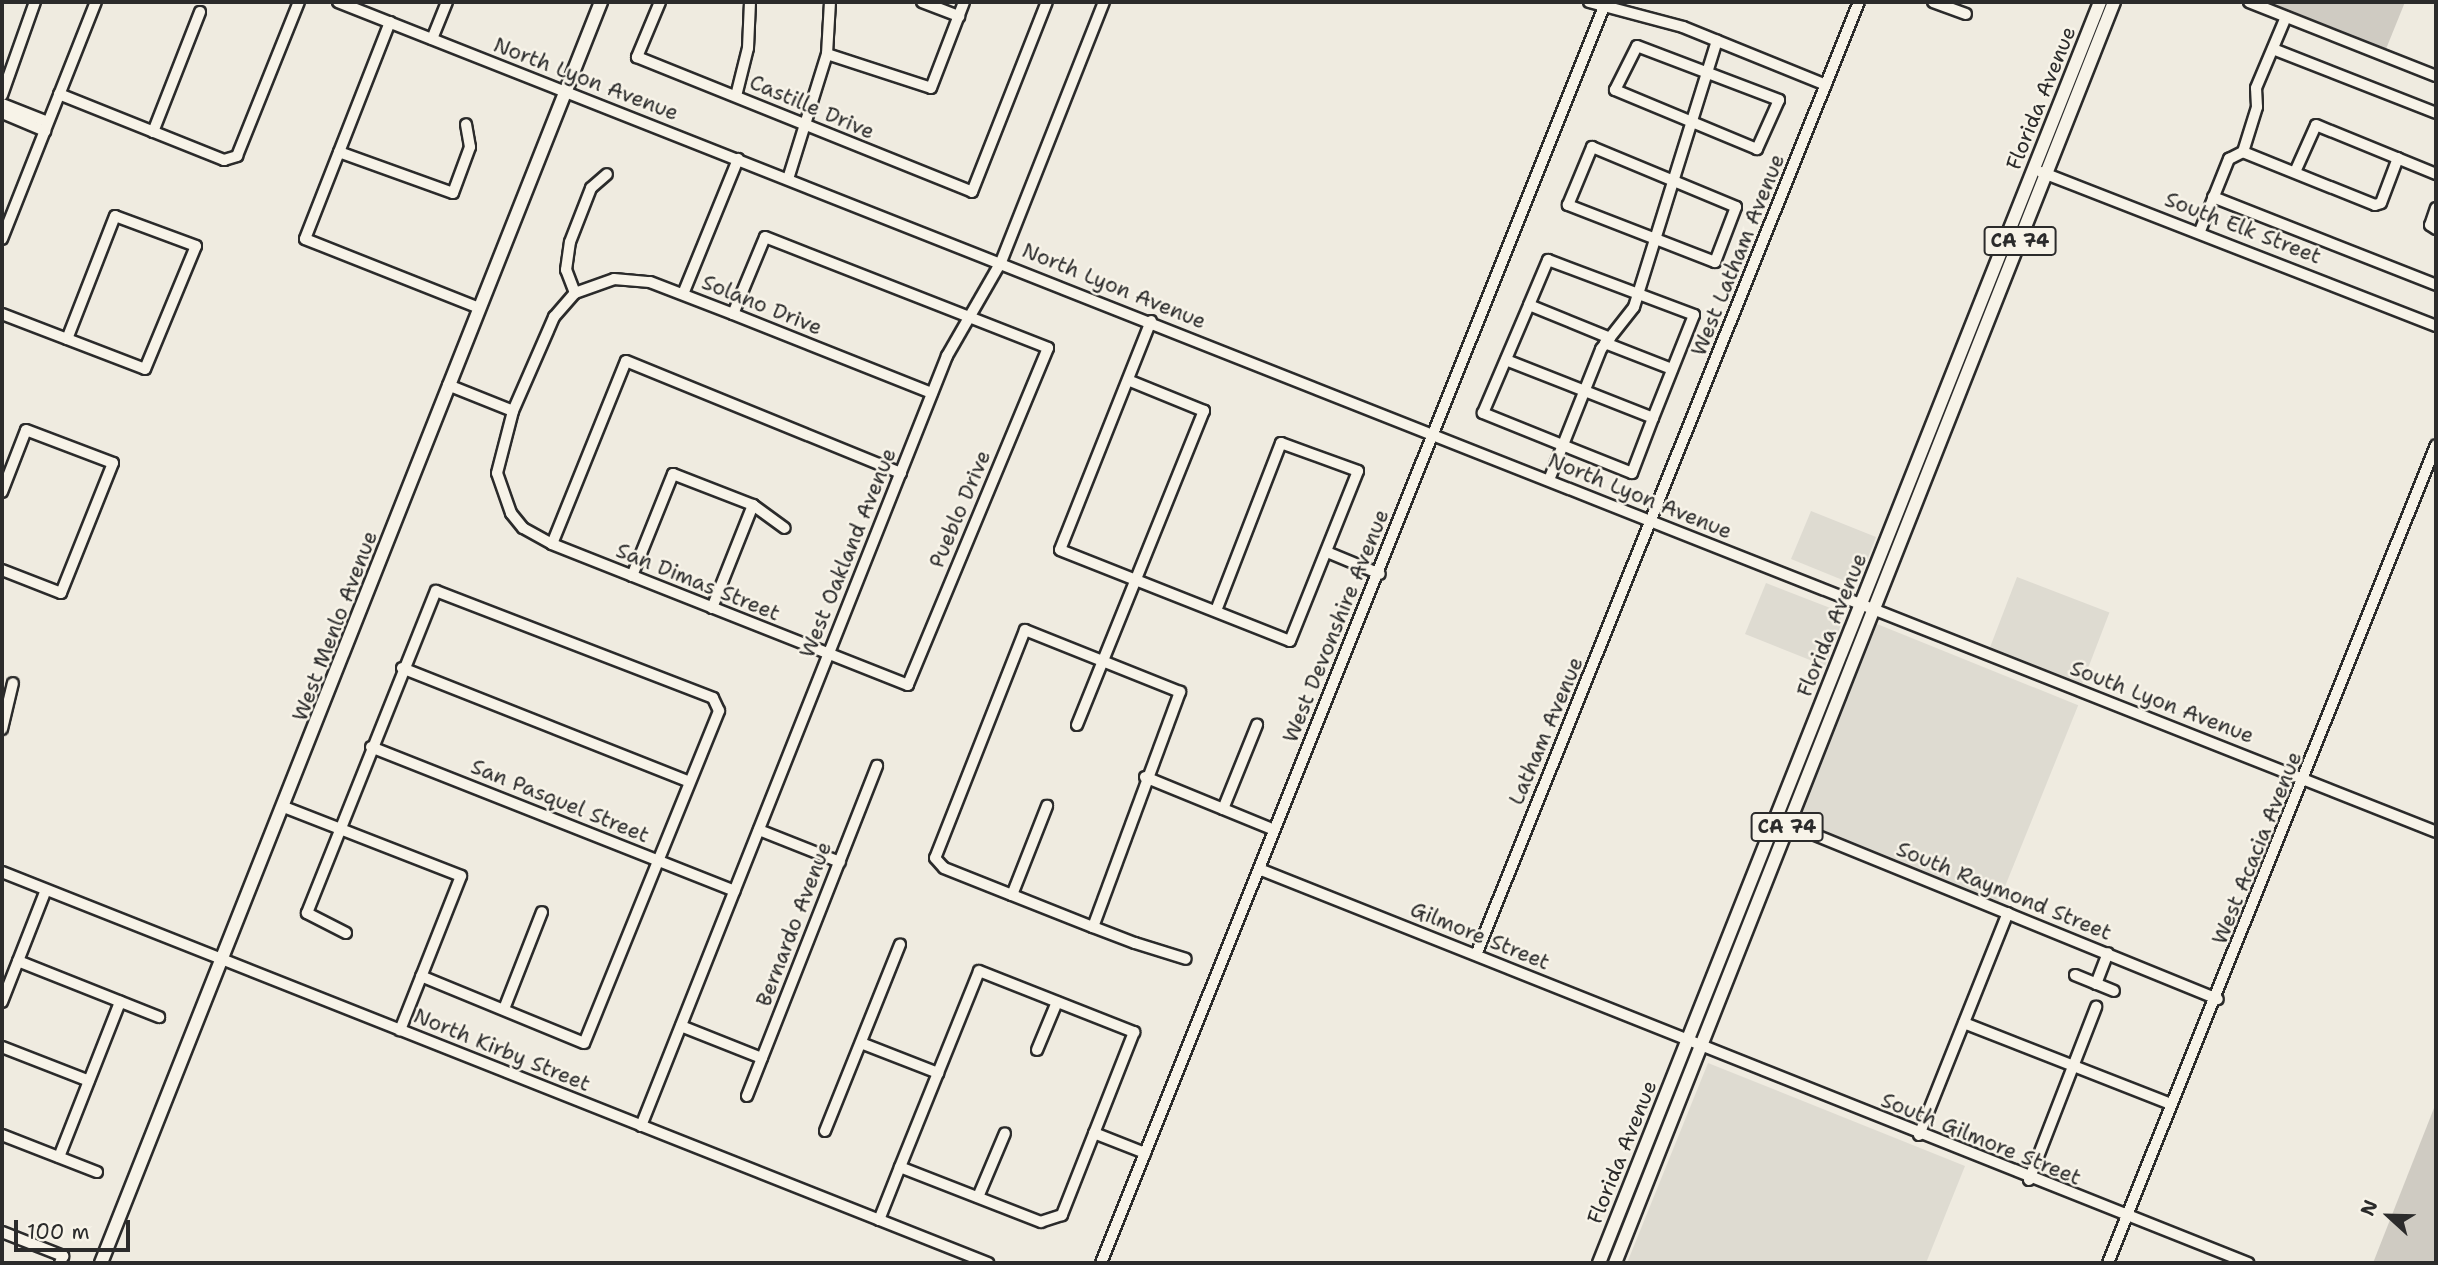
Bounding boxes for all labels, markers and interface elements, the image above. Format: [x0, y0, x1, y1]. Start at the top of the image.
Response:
street label: Florida Avenue [2001, 23, 2081, 173]
street label: North Lyon Avenue [490, 32, 682, 126]
street label: Castille Drive [746, 69, 878, 145]
street label: West Latham Avenue [1686, 150, 1790, 360]
street label: South Elk Street [2161, 187, 2325, 269]
road number: CA 74 [1983, 226, 2057, 256]
street label: North Lyon Avenue [1018, 238, 1210, 334]
street label: Solano Drive [698, 269, 826, 341]
street label: West Oakland Avenue [794, 445, 902, 661]
street label: Pueblo Drive [924, 446, 996, 572]
street label: North Lyon Avenue [1544, 448, 1736, 544]
street label: West Devonshire Avenue [1278, 506, 1394, 746]
street label: West Menlo Avenue [287, 527, 383, 725]
street label: San Dimas Street [612, 538, 784, 626]
street label: Florida Avenue [1792, 550, 1872, 700]
street label: Latham Avenue [1504, 653, 1588, 809]
street label: South Lyon Avenue [2067, 655, 2257, 749]
street label: West Acacia Avenue [2207, 748, 2307, 948]
street label: San Pasquel Street [467, 754, 653, 848]
road number: CA 74 [1750, 812, 1824, 842]
street label: South Raymond Street [1893, 836, 2115, 946]
street label: Bernardo Avenue [751, 838, 837, 1010]
street label: Gilmore Street [1407, 897, 1553, 975]
street label: North Kirby Street [410, 1003, 594, 1097]
street label: Florida Avenue [1582, 1077, 1662, 1227]
street label: South Gilmore Street [1877, 1087, 2085, 1191]
north arrow [2354, 1181, 2424, 1251]
text: N [2355, 1196, 2383, 1220]
scale bar [18, 1206, 133, 1250]
text: 100 m [27, 1218, 90, 1246]

